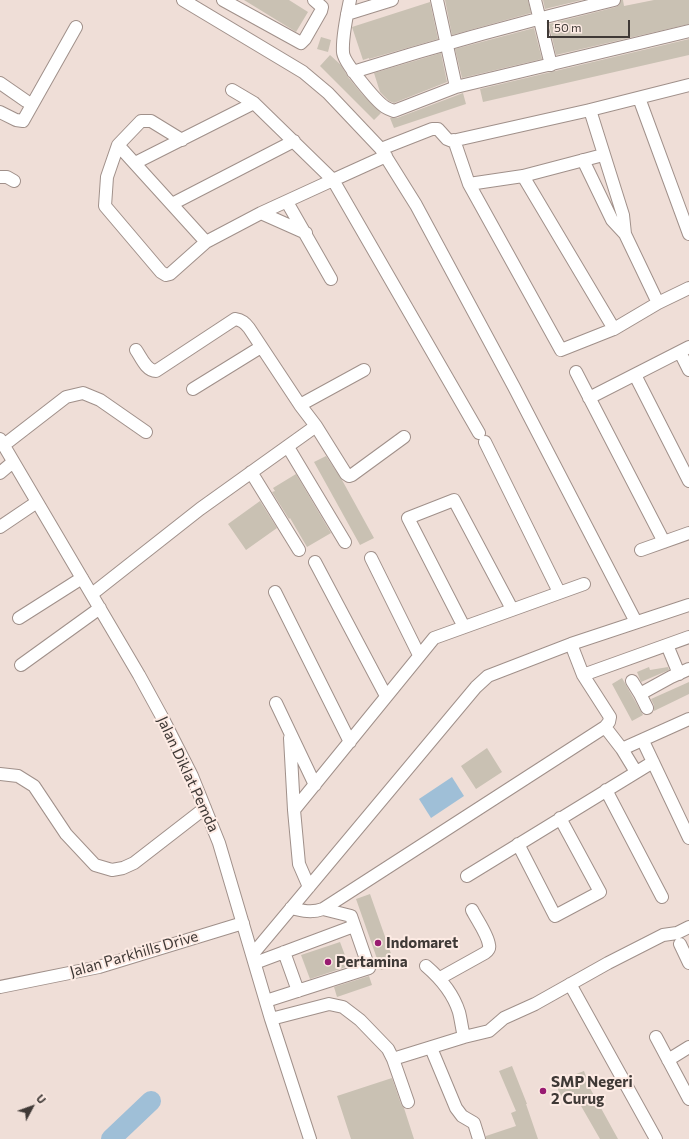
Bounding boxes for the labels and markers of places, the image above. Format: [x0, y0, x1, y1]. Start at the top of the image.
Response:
place label: Indomaret [386, 934, 458, 952]
marker: Indomaret [373, 938, 383, 948]
place label: Pertamina [336, 953, 408, 971]
marker: Pertamina [323, 957, 333, 967]
place label: SMP Negeri 2 Curug [551, 1073, 633, 1108]
marker: SMP Negeri 2 Curug [538, 1086, 548, 1096]

